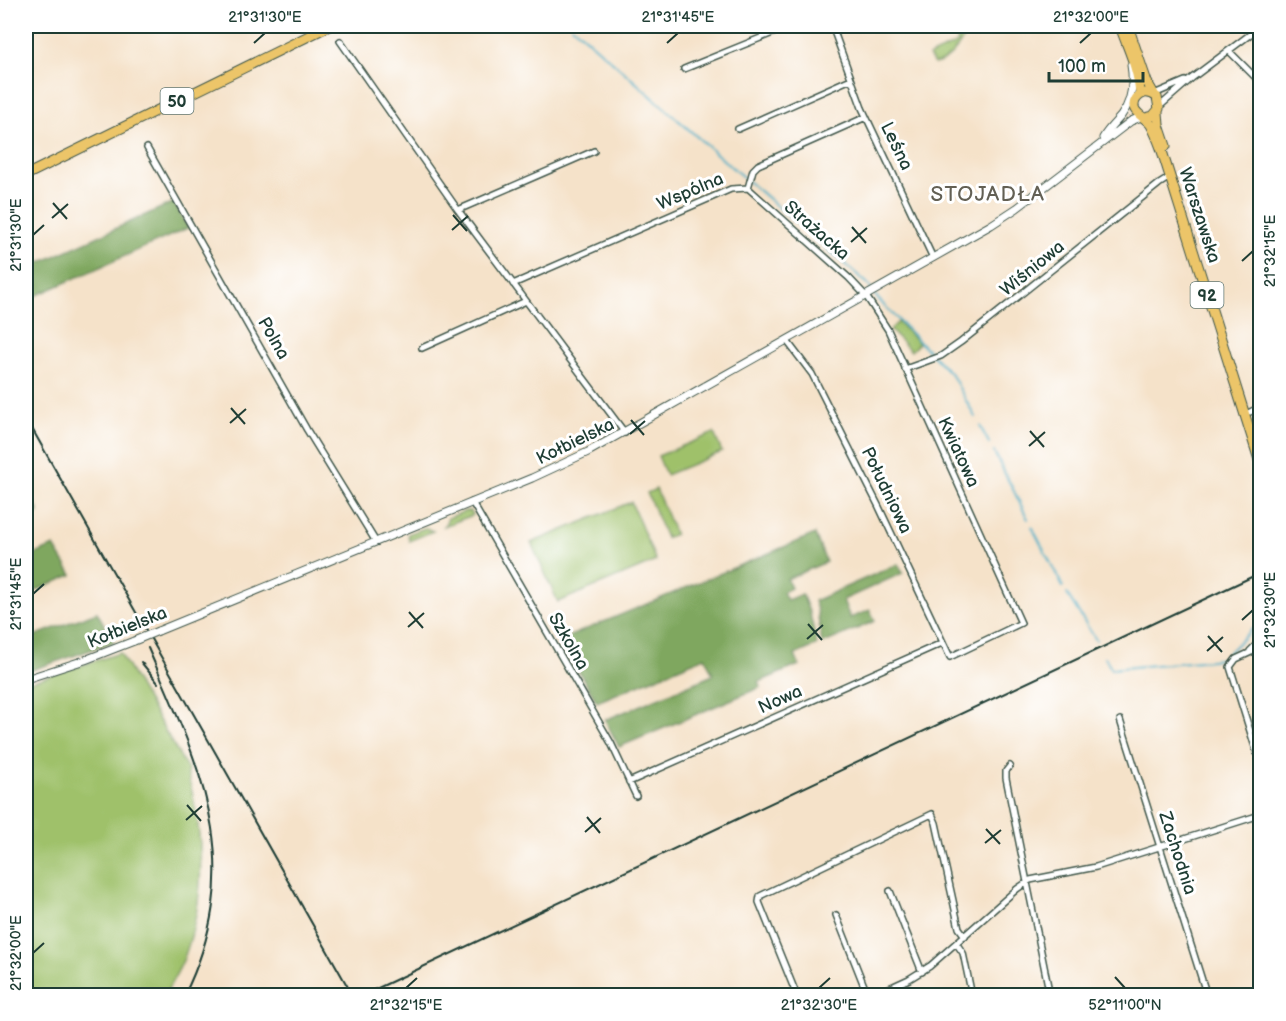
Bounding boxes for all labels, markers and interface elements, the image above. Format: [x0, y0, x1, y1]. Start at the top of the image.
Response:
text: 21°31'30"E [228, 8, 302, 27]
text: 21°31'45"E [642, 8, 715, 27]
text: 21°32'00"E [1053, 8, 1129, 27]
scale bar [1049, 45, 1144, 83]
text: 100 m [1058, 56, 1106, 77]
road number: 50 [160, 88, 194, 114]
street label: Leśna [876, 119, 917, 174]
street label: Warszawska [1174, 165, 1225, 266]
street label: Wspólna [654, 168, 727, 215]
district label: STOJADŁA [931, 182, 1045, 207]
street label: Strażacka [780, 196, 854, 264]
text: 21°31'30"E [7, 198, 26, 272]
text: 21°32'15"E [1261, 215, 1280, 287]
street label: Wiśniowa [996, 236, 1069, 301]
road number: 92 [1190, 282, 1224, 308]
street label: Polna [253, 313, 294, 363]
street label: Kołbielska [533, 414, 617, 469]
street label: Kwiatowa [933, 414, 984, 491]
street label: Południowa [857, 444, 916, 537]
text: 21°31'45"E [7, 557, 26, 630]
text: 21°32'30"E [1261, 572, 1280, 648]
street label: Kołbielska [84, 602, 170, 653]
street label: Szkolna [544, 609, 593, 674]
street label: Nowa [755, 681, 805, 718]
street label: Zachodnia [1154, 808, 1201, 897]
text: 21°32'00"E [7, 915, 26, 991]
text: 21°32'15"E [370, 996, 442, 1015]
text: 21°32'30"E [781, 996, 857, 1015]
text: 52°11'00"N [1088, 996, 1162, 1015]

